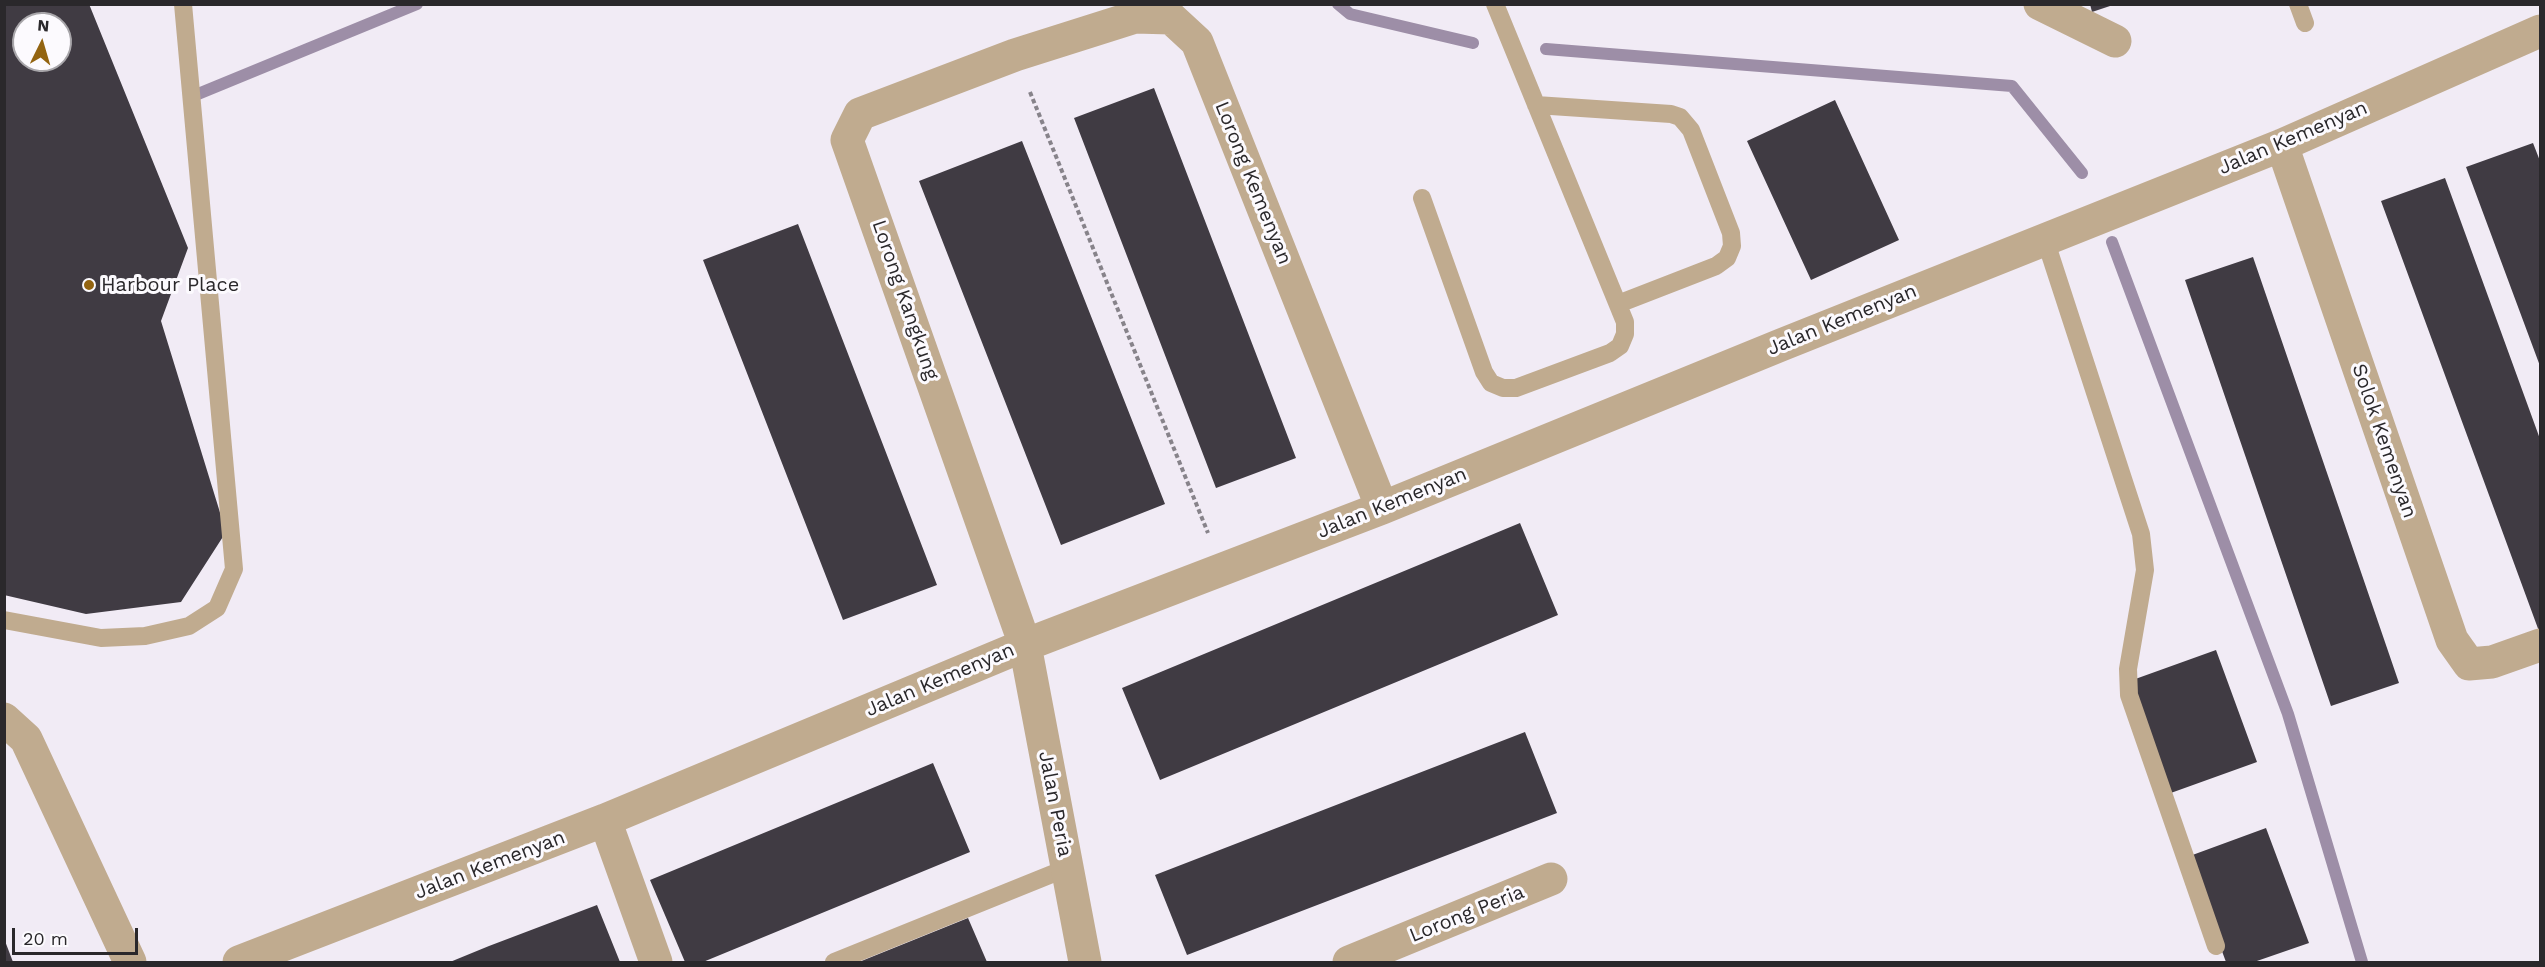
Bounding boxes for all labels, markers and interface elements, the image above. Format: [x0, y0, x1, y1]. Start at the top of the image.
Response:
north arrow [12, 12, 72, 72]
text: N [37, 16, 50, 36]
street label: Jalan Kemenyan [2215, 96, 2371, 180]
street label: Lorong Kemenyan [1209, 98, 1297, 268]
street label: Lorong Kangkung [866, 217, 944, 383]
place label: Harbour Place [101, 273, 239, 297]
marker: Harbour Place [82, 278, 96, 292]
street label: Jalan Kemenyan [1764, 279, 1920, 361]
street label: Solok Kemenyan [2346, 361, 2422, 521]
street label: Jalan Kemenyan [1314, 462, 1470, 544]
street label: Jalan Kemenyan [862, 638, 1018, 722]
street label: Jalan Peria [1033, 749, 1077, 859]
street label: Jalan Kemenyan [411, 825, 569, 905]
street label: Lorong Peria [1406, 880, 1528, 948]
scale bar [15, 916, 141, 954]
text: 20 m [23, 928, 68, 949]

